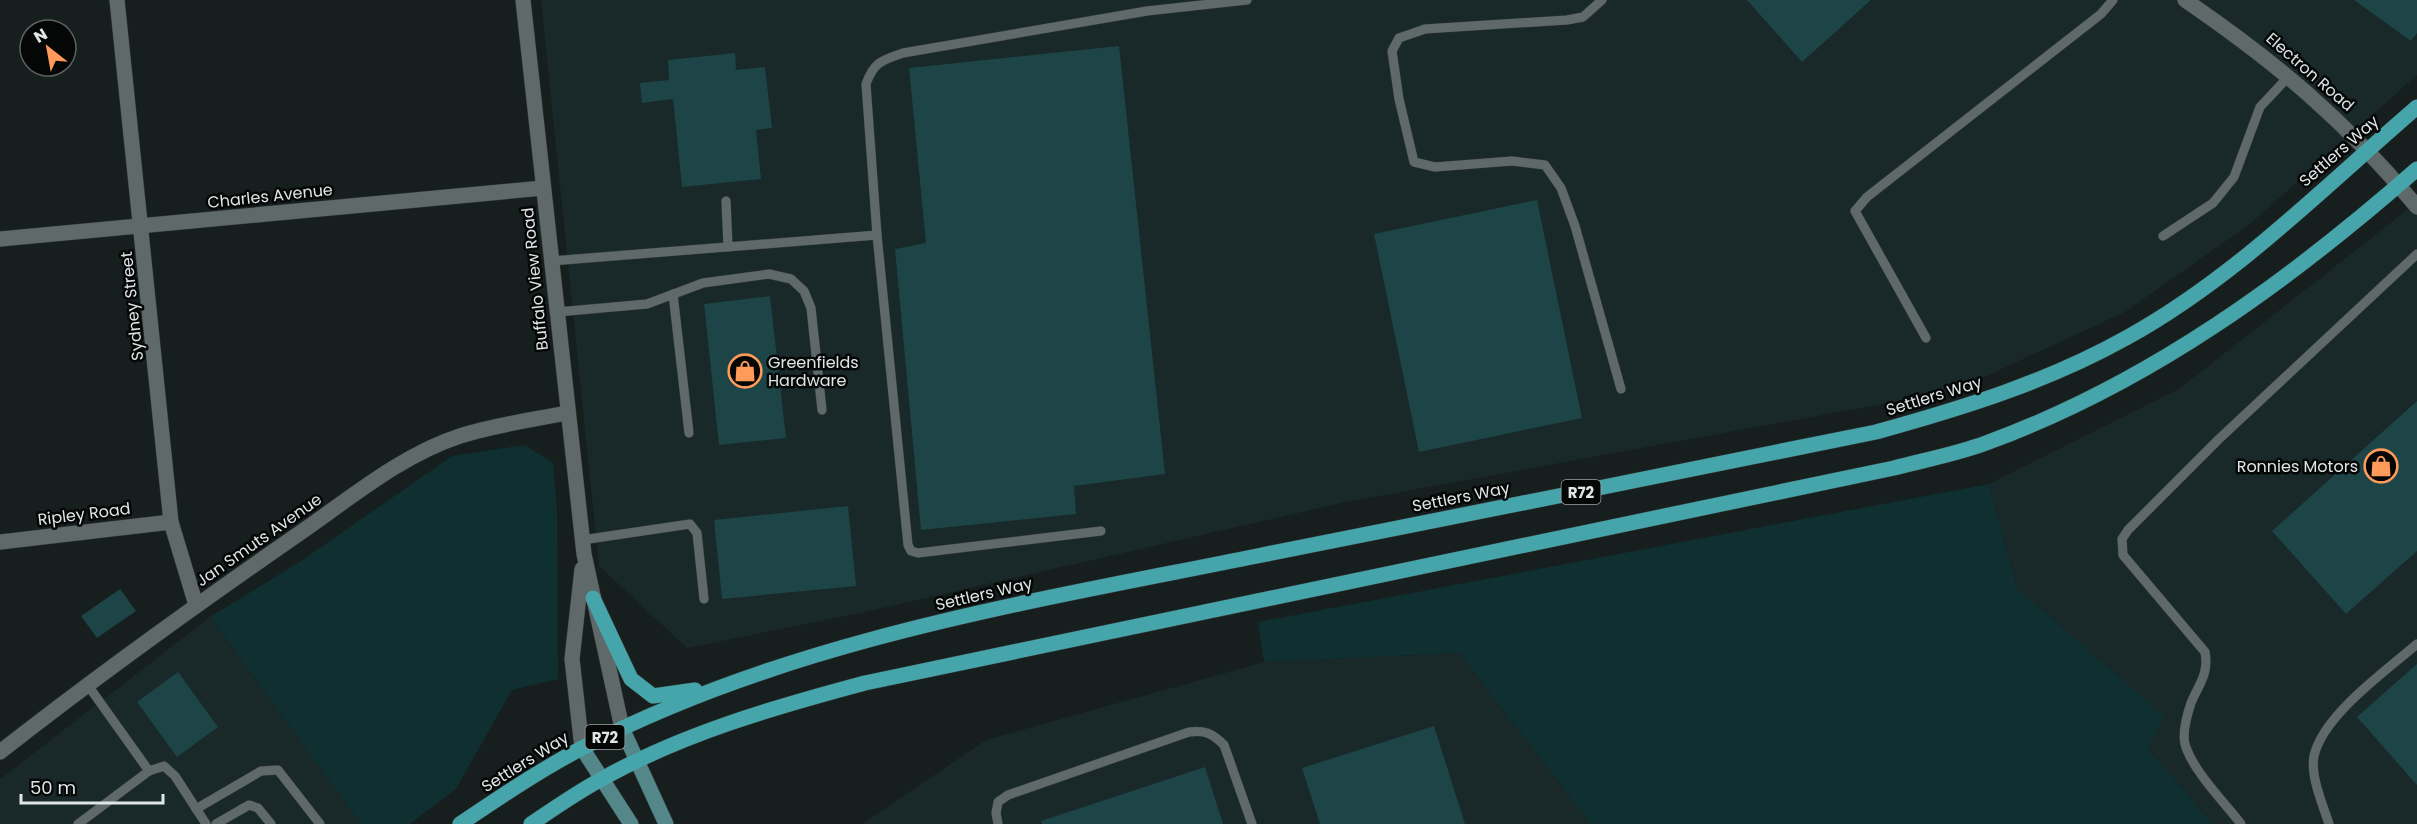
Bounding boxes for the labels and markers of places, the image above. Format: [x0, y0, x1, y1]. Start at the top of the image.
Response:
place label: Greenfields Hardware [768, 351, 859, 392]
shop icon: Greenfields Hardware [727, 353, 763, 389]
shop icon: Ronnies Motors [2363, 448, 2399, 484]
place label: Ronnies Motors [2237, 455, 2358, 478]

